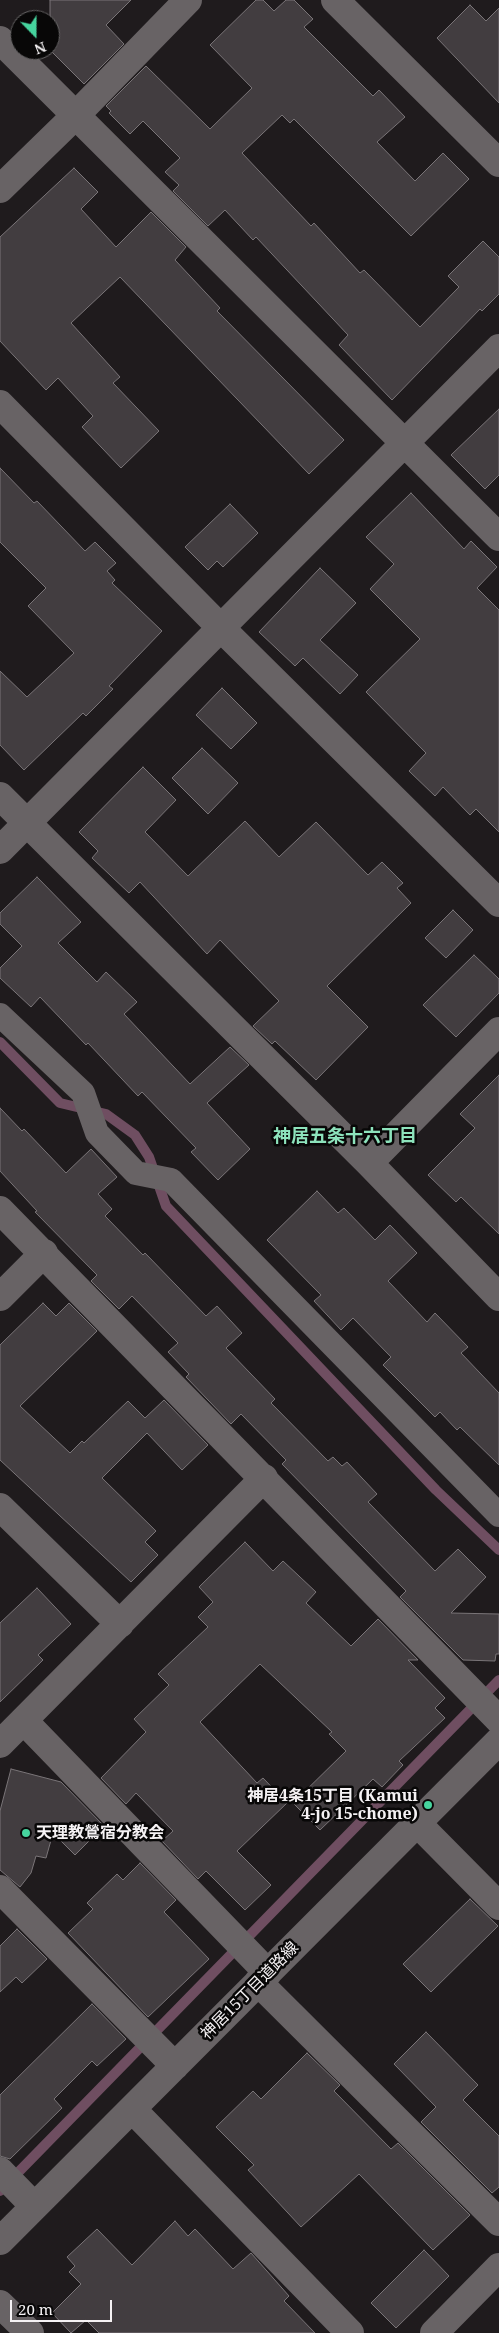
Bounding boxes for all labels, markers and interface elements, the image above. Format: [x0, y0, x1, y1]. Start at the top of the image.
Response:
north arrow [10, 10, 60, 60]
text: N [32, 38, 49, 59]
district label: 神居五条十六丁目 [273, 1126, 417, 1148]
place label: 神居4条15丁目 (Kamui 4-jo 15-chome) [247, 1786, 418, 1824]
marker: 神居4条15丁目 (Kamui 4-jo 15-chome) [422, 1799, 434, 1811]
place label: 天理教鶯宿分教会 [36, 1823, 164, 1843]
marker: 天理教鶯宿分教会 [20, 1827, 32, 1839]
street label: 神居15丁目道路線 [197, 1938, 303, 2044]
scale bar [12, 2290, 115, 2322]
text: 20 m [18, 2299, 53, 2319]

